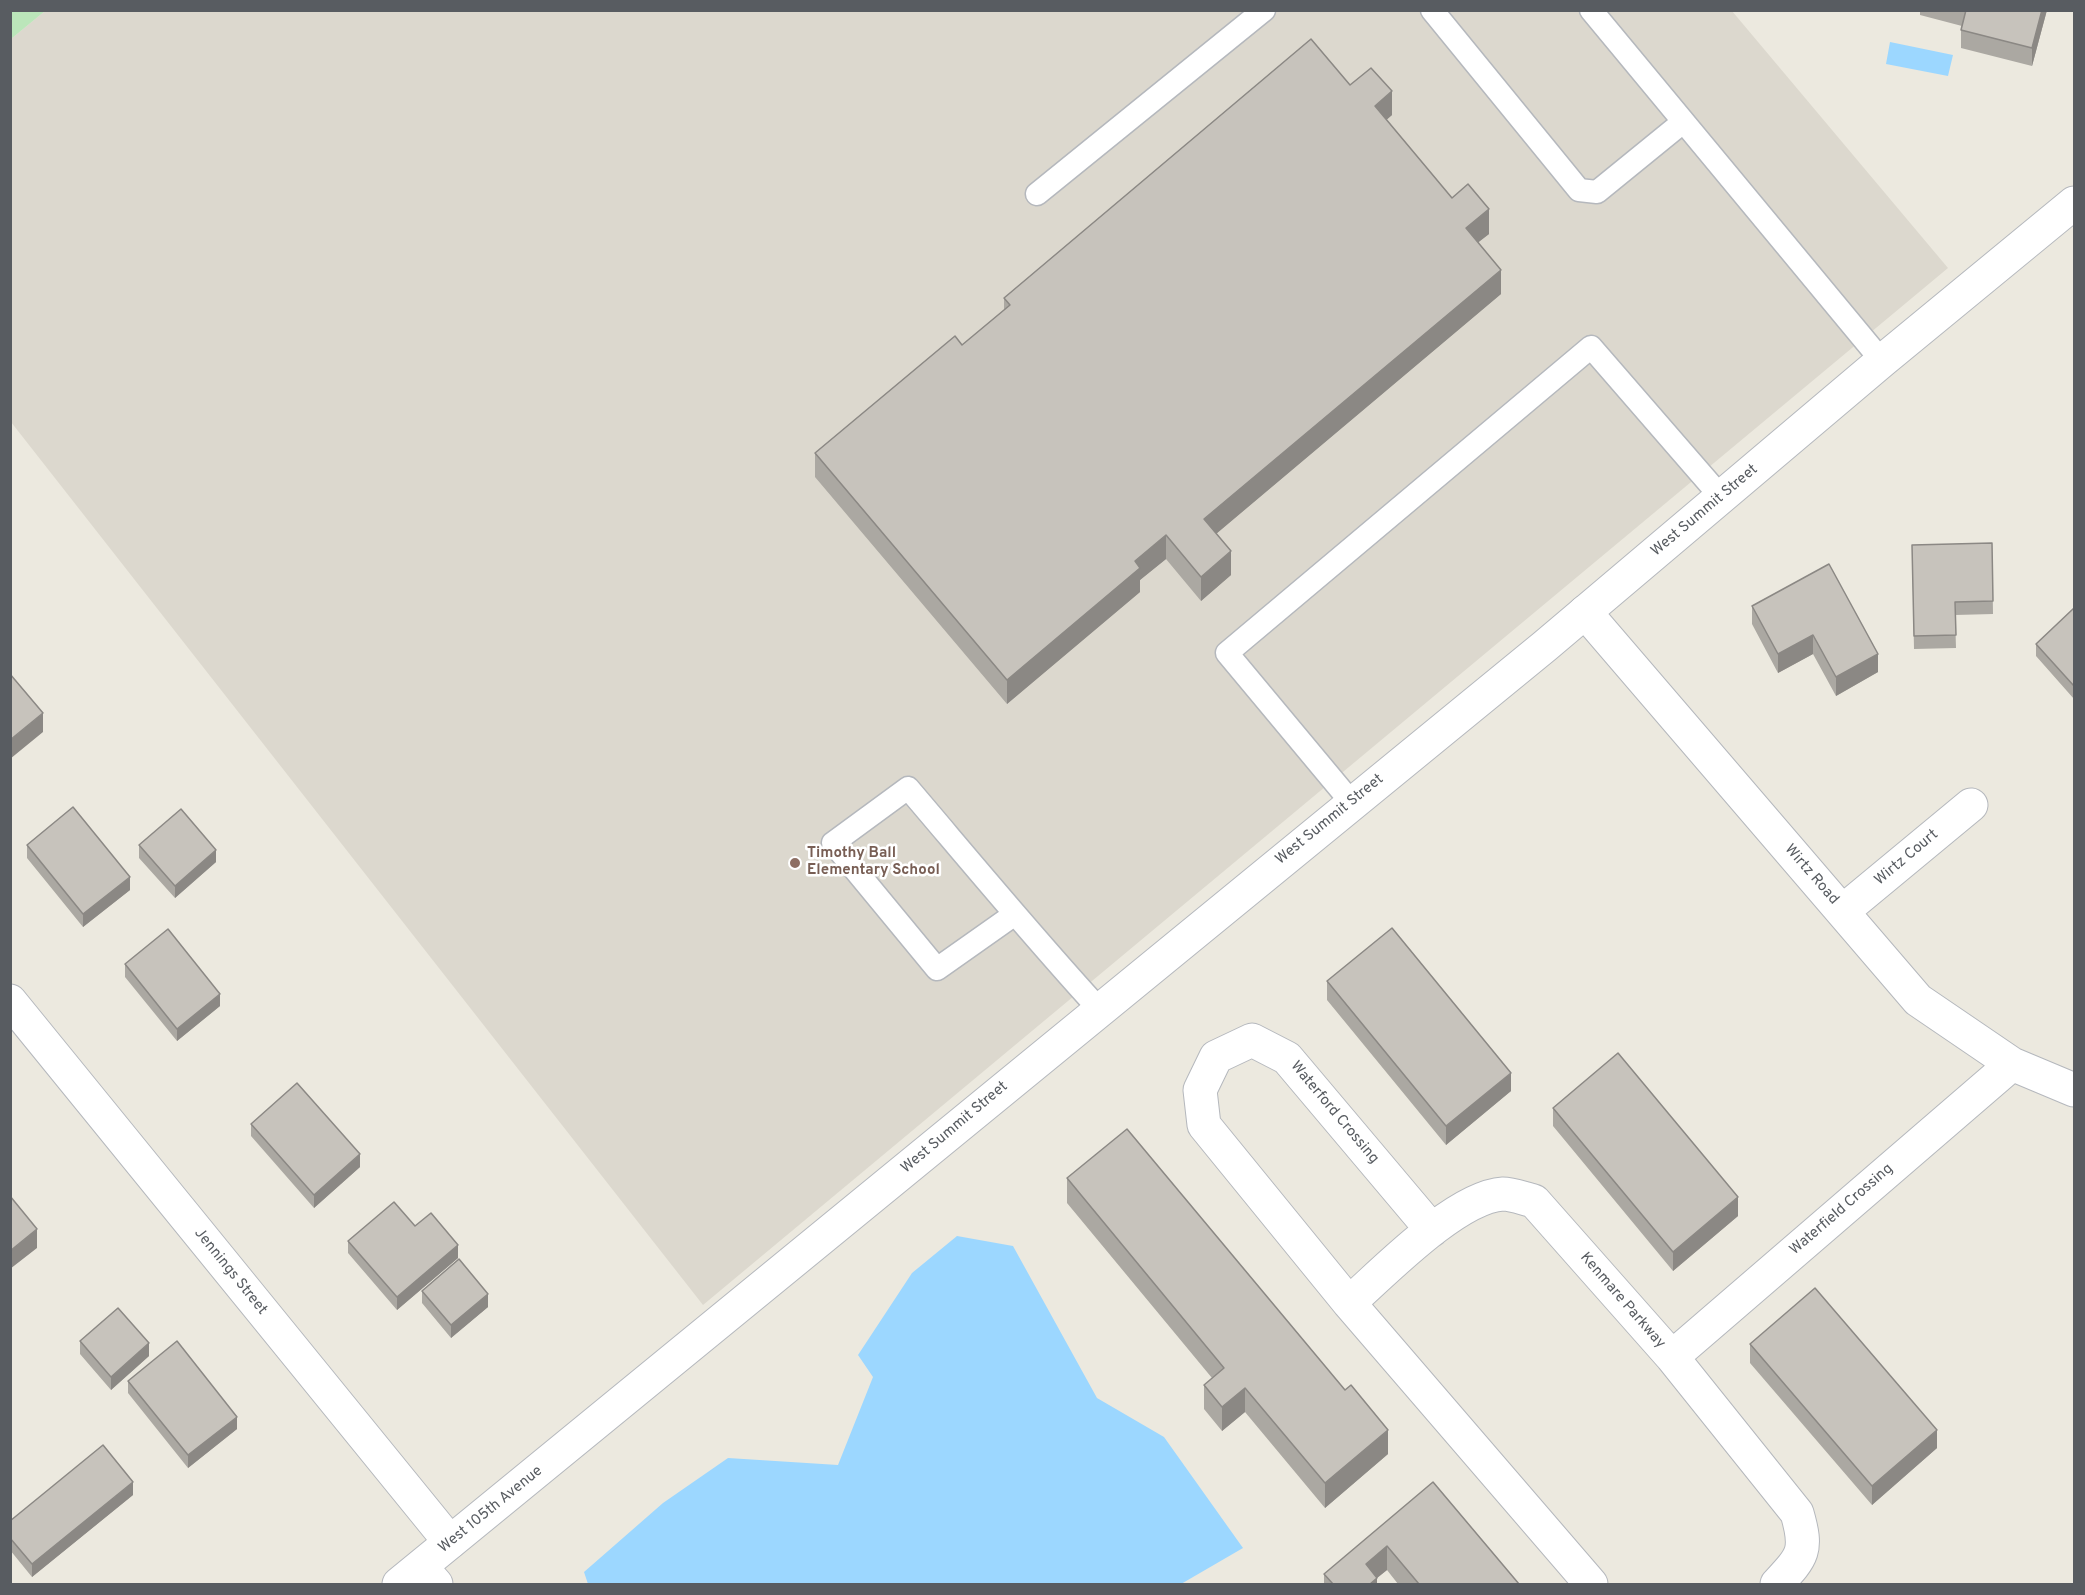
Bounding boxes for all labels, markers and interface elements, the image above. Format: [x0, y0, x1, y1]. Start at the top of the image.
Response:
street label: West Summit Street [1648, 461, 1762, 561]
street label: West Summit Street [1272, 771, 1388, 869]
street label: Wirtz Court [1872, 826, 1942, 890]
street label: Wirtz Road [1780, 841, 1842, 909]
place label: Timothy Ball Elementary School [807, 845, 940, 880]
marker: Timothy Ball Elementary School [788, 856, 802, 870]
street label: Waterford Crossing [1286, 1058, 1382, 1168]
street label: West Summit Street [898, 1078, 1012, 1178]
street label: Waterfield Crossing [1787, 1160, 1897, 1260]
street label: Jennings Street [190, 1225, 270, 1319]
street label: Kenmare Parkway [1575, 1249, 1669, 1353]
street label: West 105th Avenue [435, 1463, 547, 1557]

